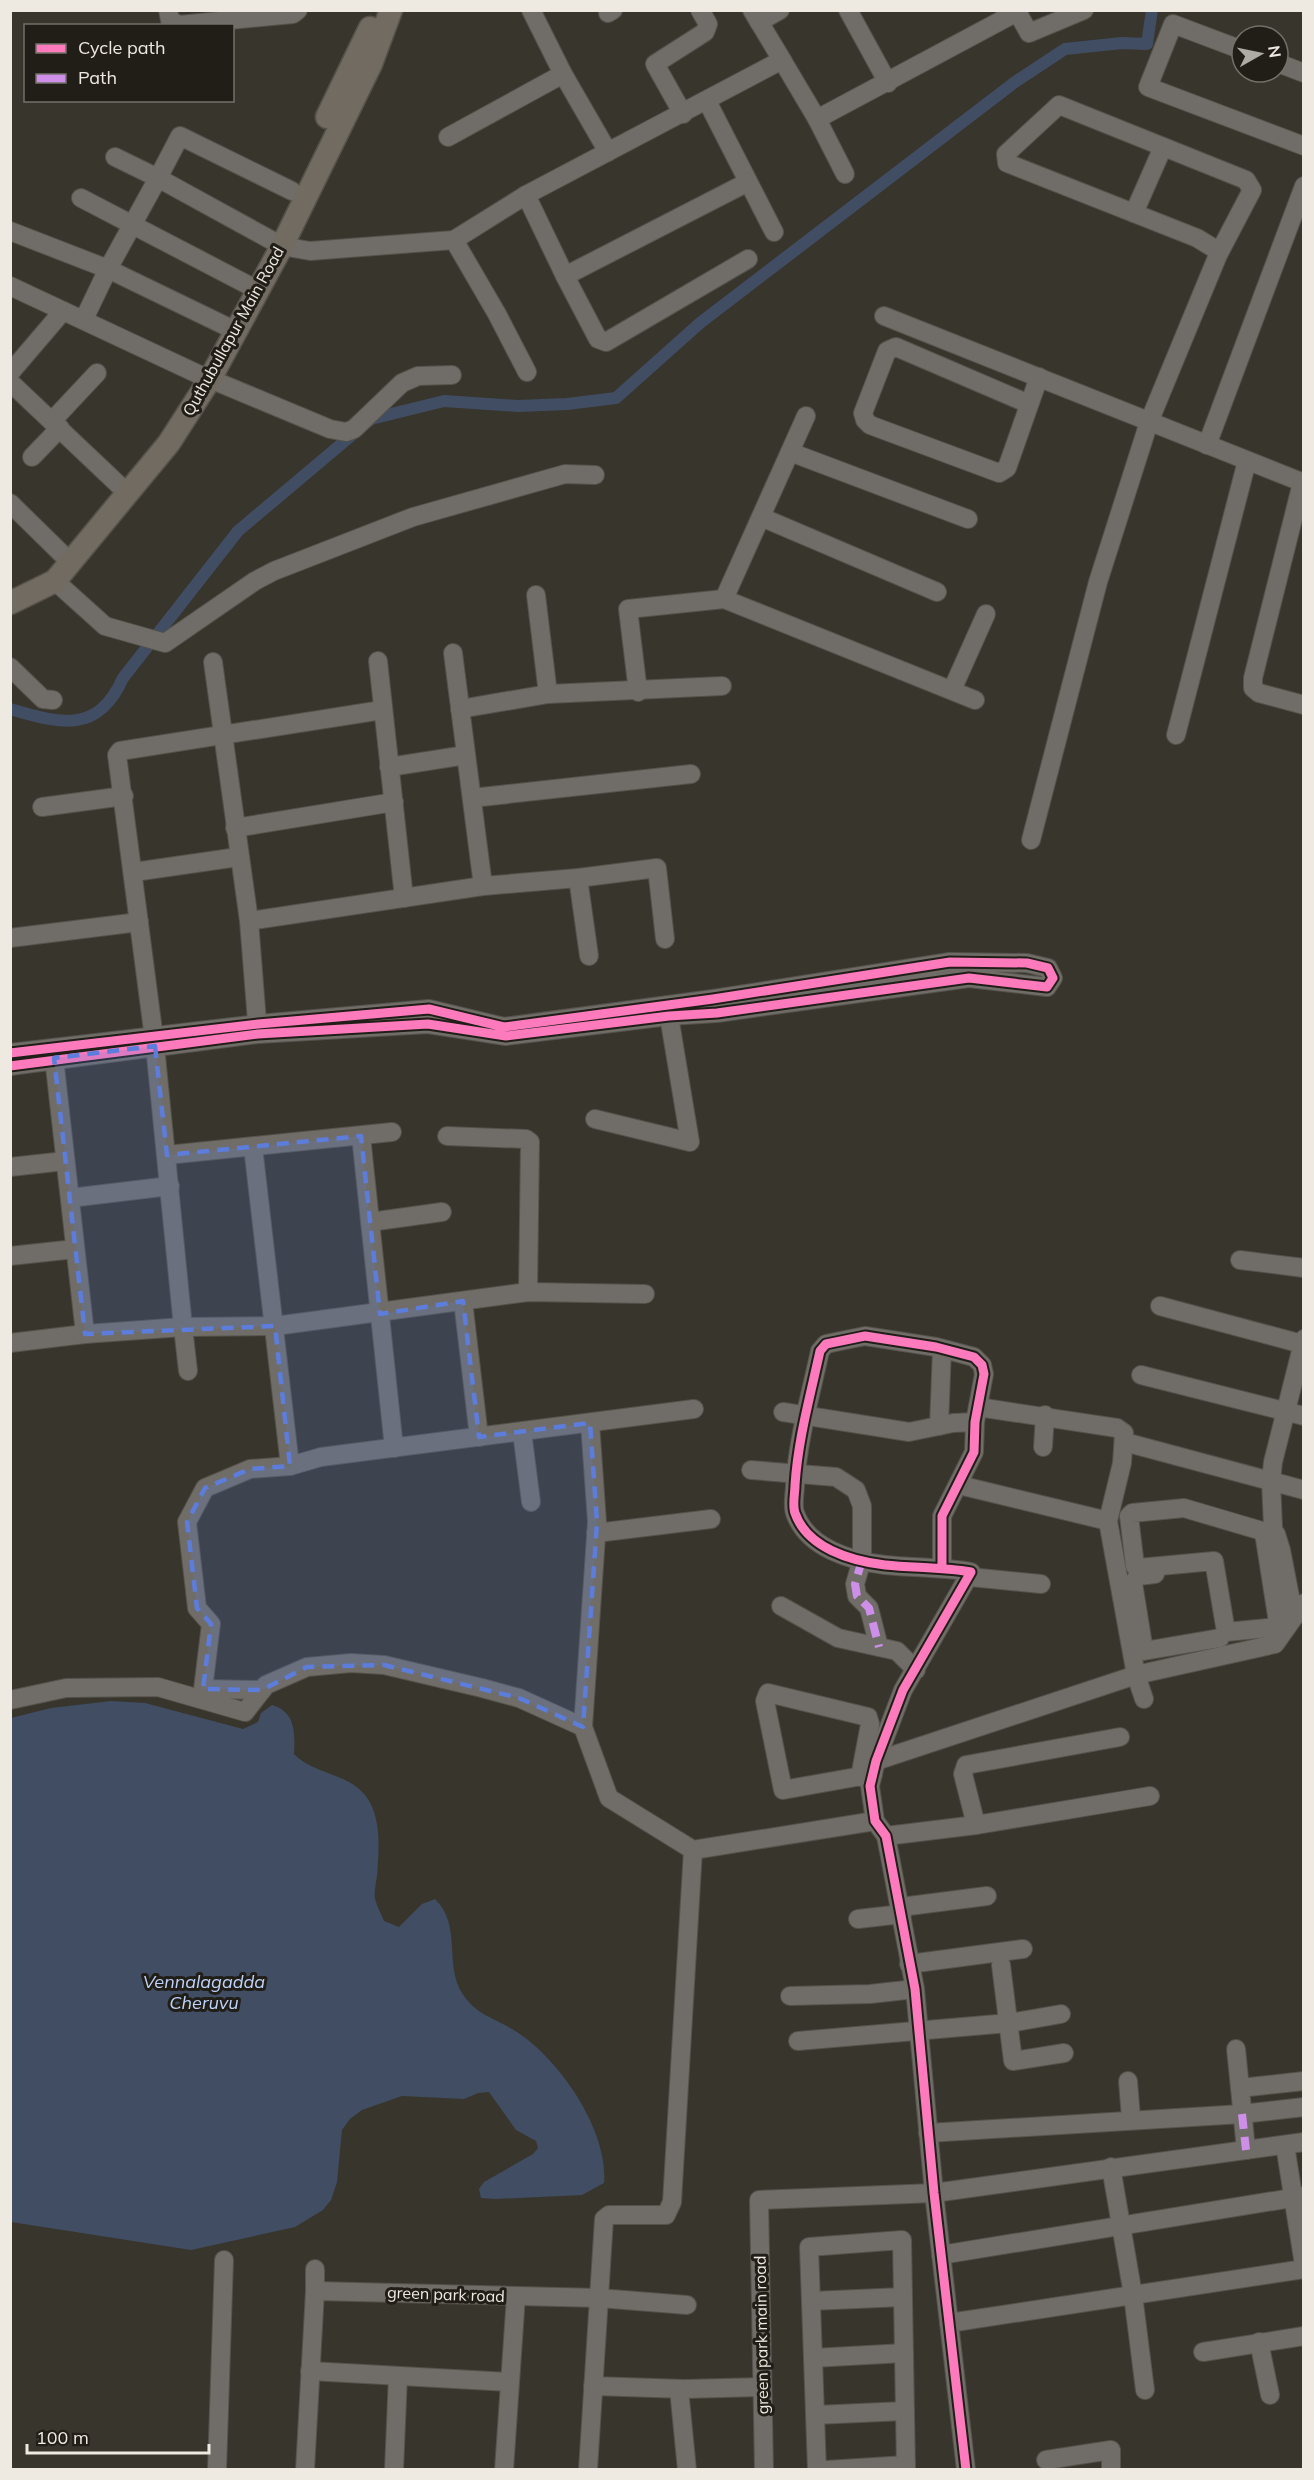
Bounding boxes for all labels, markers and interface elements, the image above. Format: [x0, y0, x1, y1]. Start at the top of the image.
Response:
legend [24, 24, 234, 102]
north arrow [1230, 24, 1290, 84]
text: Cycle path [78, 36, 165, 59]
text: N [1264, 44, 1286, 59]
text: Path [78, 66, 117, 89]
street label: Quthubullapur Main Road [178, 243, 288, 419]
water label: Vennalagadda Cheruvu [143, 1970, 265, 2014]
street label: green park main road [750, 2255, 772, 2415]
street label: green park road [387, 2282, 505, 2306]
scale bar [27, 2417, 208, 2455]
text: 100 m [36, 2426, 89, 2449]

